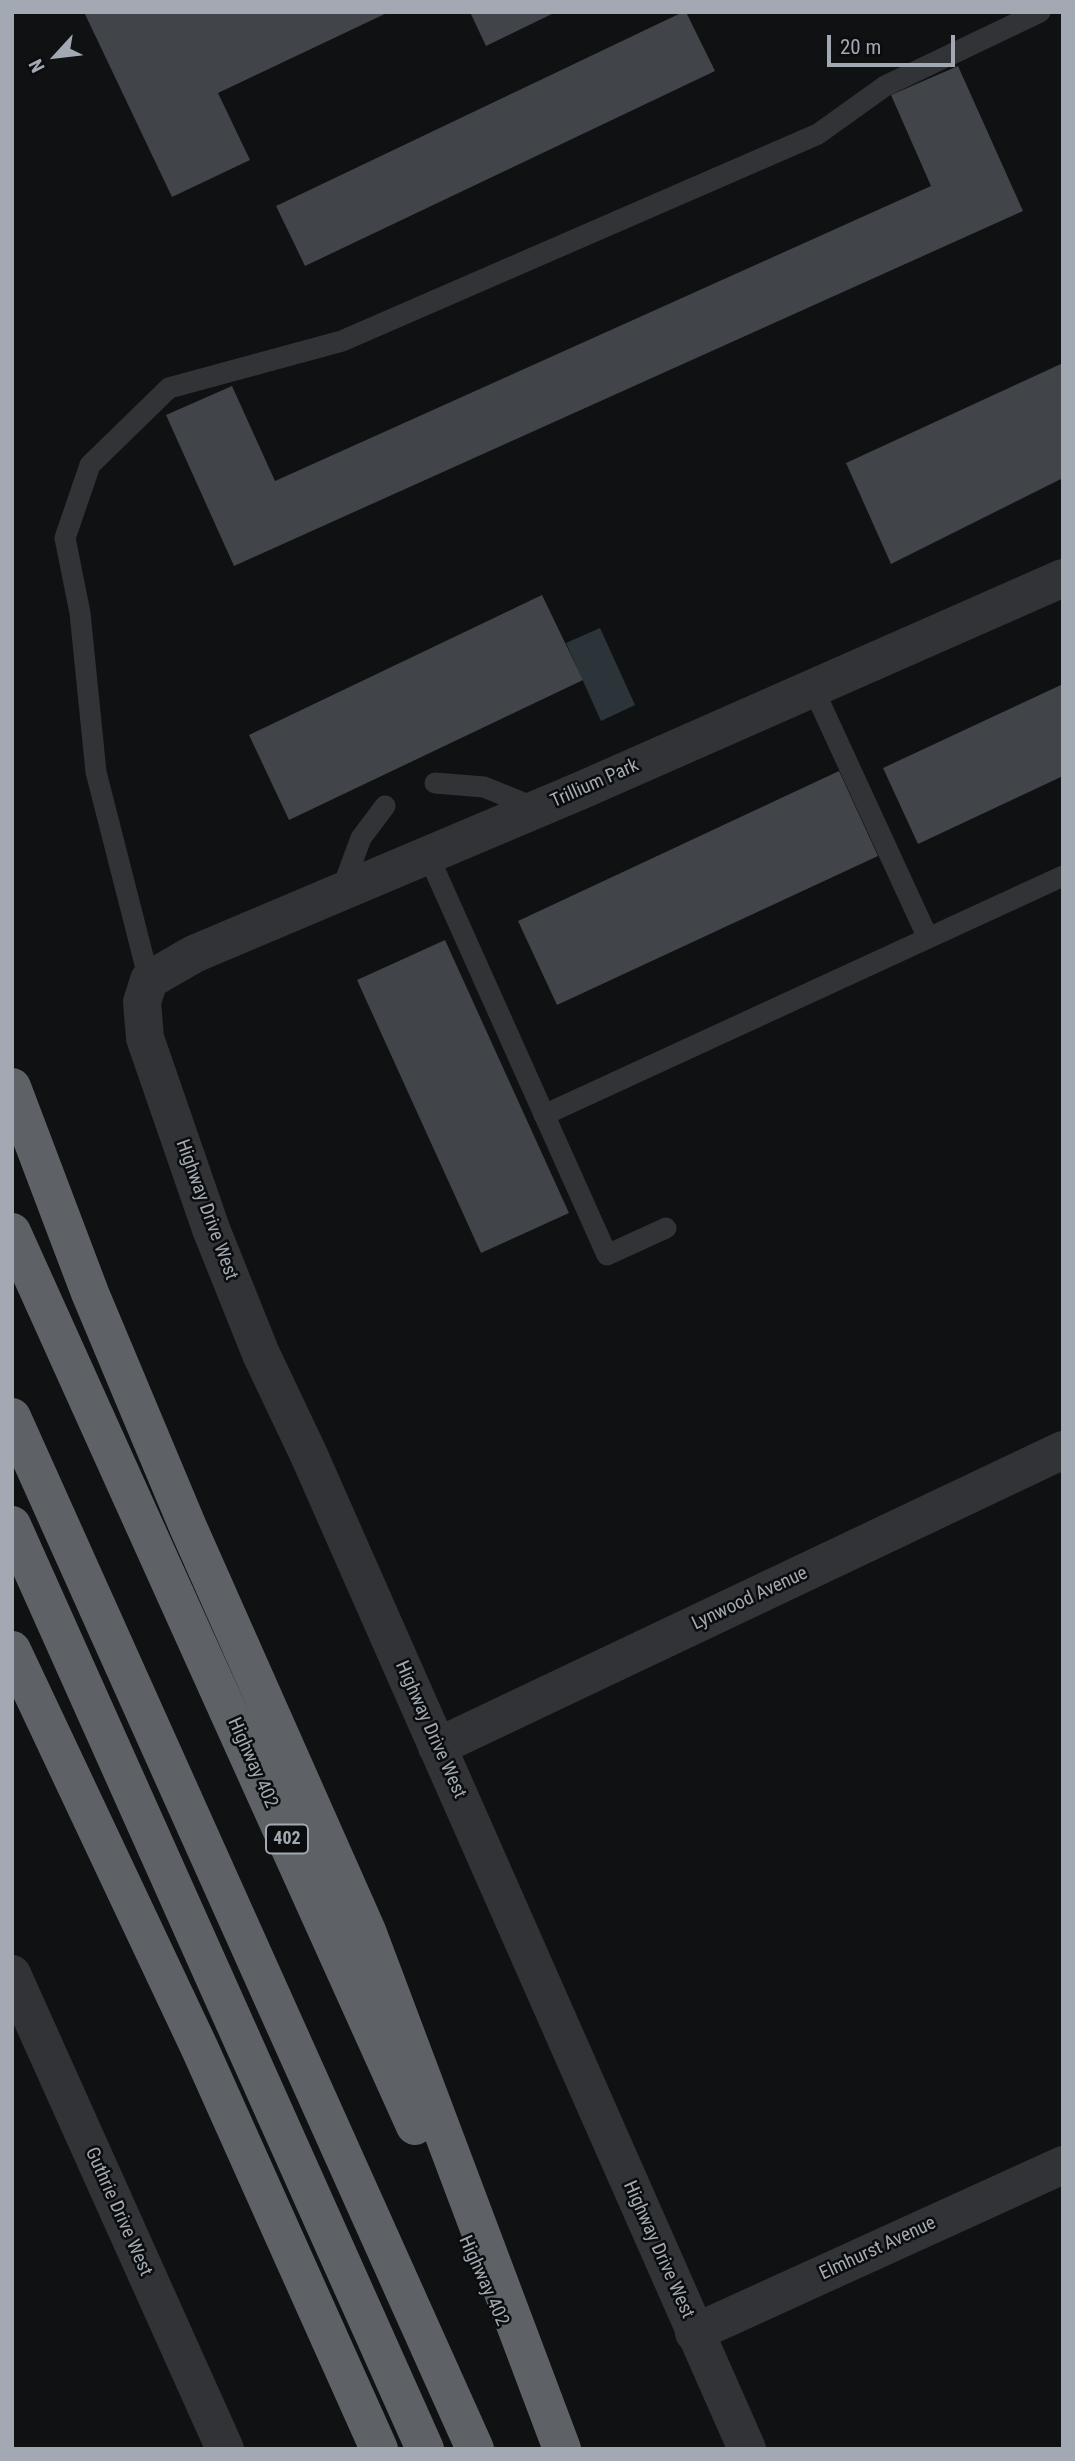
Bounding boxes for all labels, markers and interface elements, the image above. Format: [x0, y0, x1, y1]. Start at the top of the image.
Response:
north arrow [21, 21, 91, 91]
scale bar [830, 21, 958, 65]
text: 20 m [840, 35, 881, 59]
text: N [24, 55, 50, 76]
street label: Trillium Park [547, 754, 643, 814]
street label: Highway Drive West [170, 1137, 242, 1283]
street label: Lynwood Avenue [689, 1562, 811, 1636]
street label: Highway Drive West [390, 1658, 470, 1802]
street label: Highway 402 [222, 1714, 282, 1812]
road number: 402 [266, 1825, 308, 1854]
street label: Guthrie Drive West [79, 2144, 157, 2280]
street label: Highway Drive West [618, 2178, 698, 2322]
street label: Elmhurst Avenue [816, 2212, 940, 2286]
street label: Highway 402 [453, 2232, 513, 2330]

